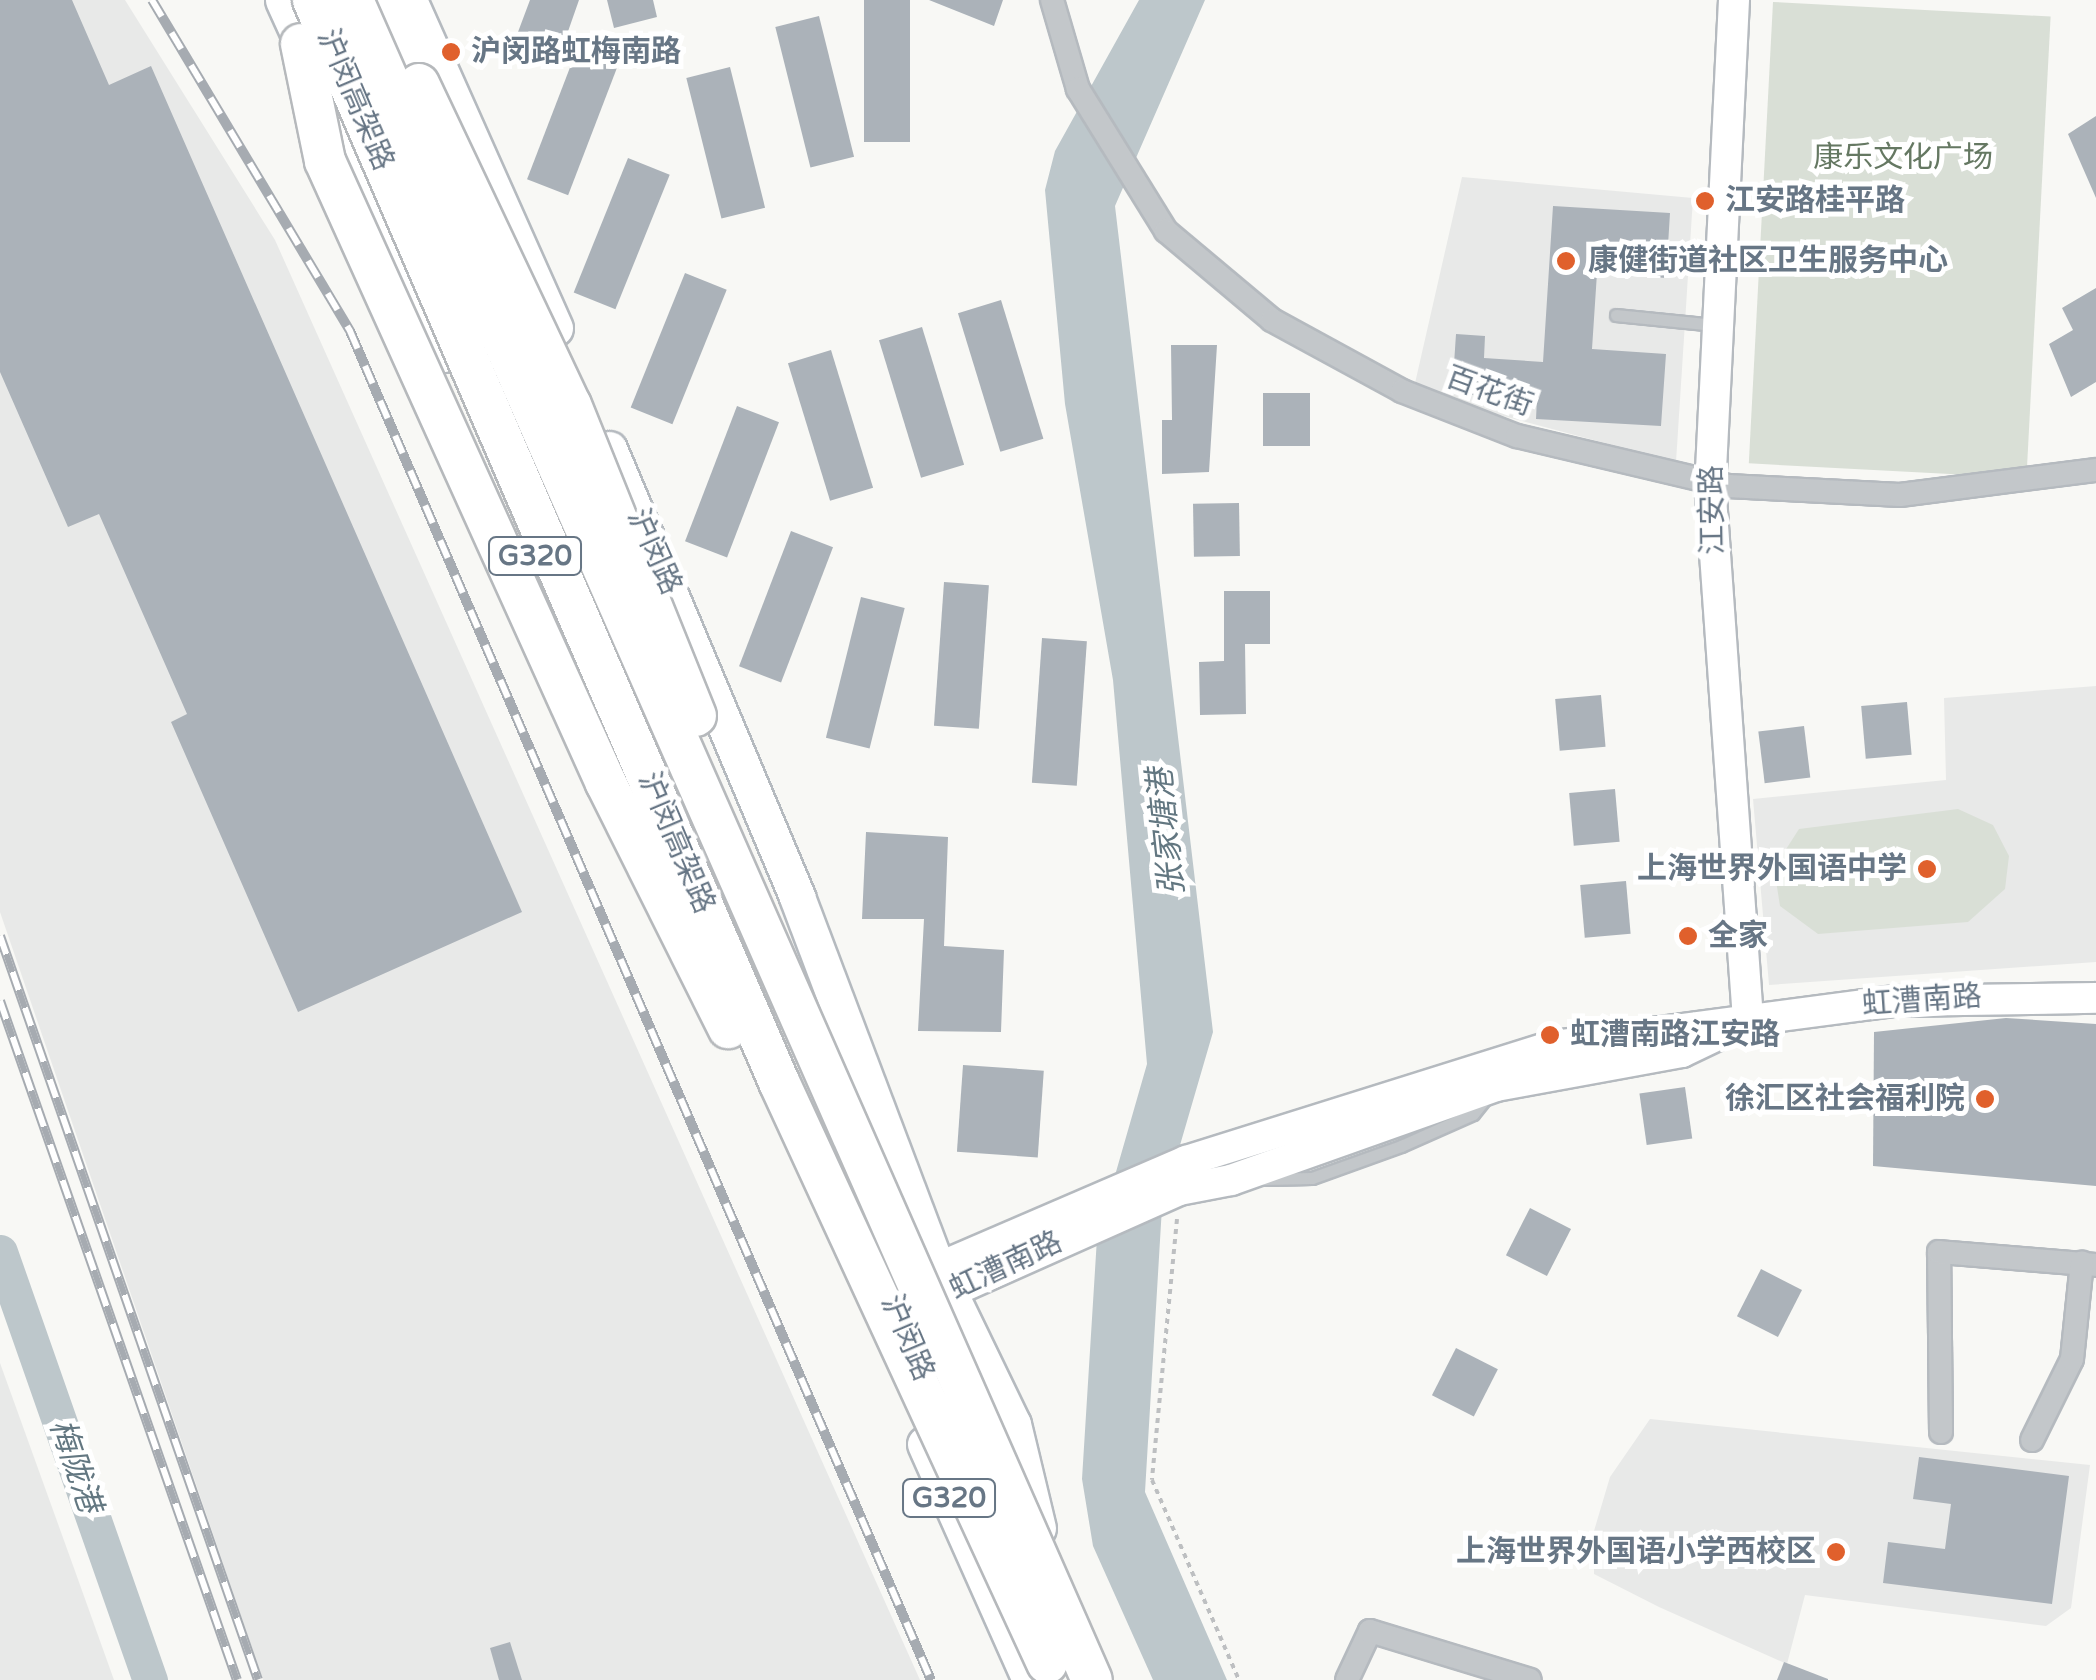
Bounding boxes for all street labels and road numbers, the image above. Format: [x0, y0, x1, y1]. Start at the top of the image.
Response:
street label: 沪闵高架路 [309, 24, 401, 176]
street label: 百花街 [1441, 360, 1537, 424]
street label: 江安路 [1694, 465, 1732, 555]
street label: 沪闵路 [619, 504, 689, 600]
road number: G320 [488, 533, 582, 579]
street label: 沪闵高架路 [630, 767, 722, 919]
street label: 虹漕南路 [1861, 979, 1983, 1023]
street label: 虹漕南路 [944, 1224, 1068, 1308]
street label: 沪闵路 [873, 1290, 941, 1386]
road number: G320 [902, 1475, 996, 1521]

